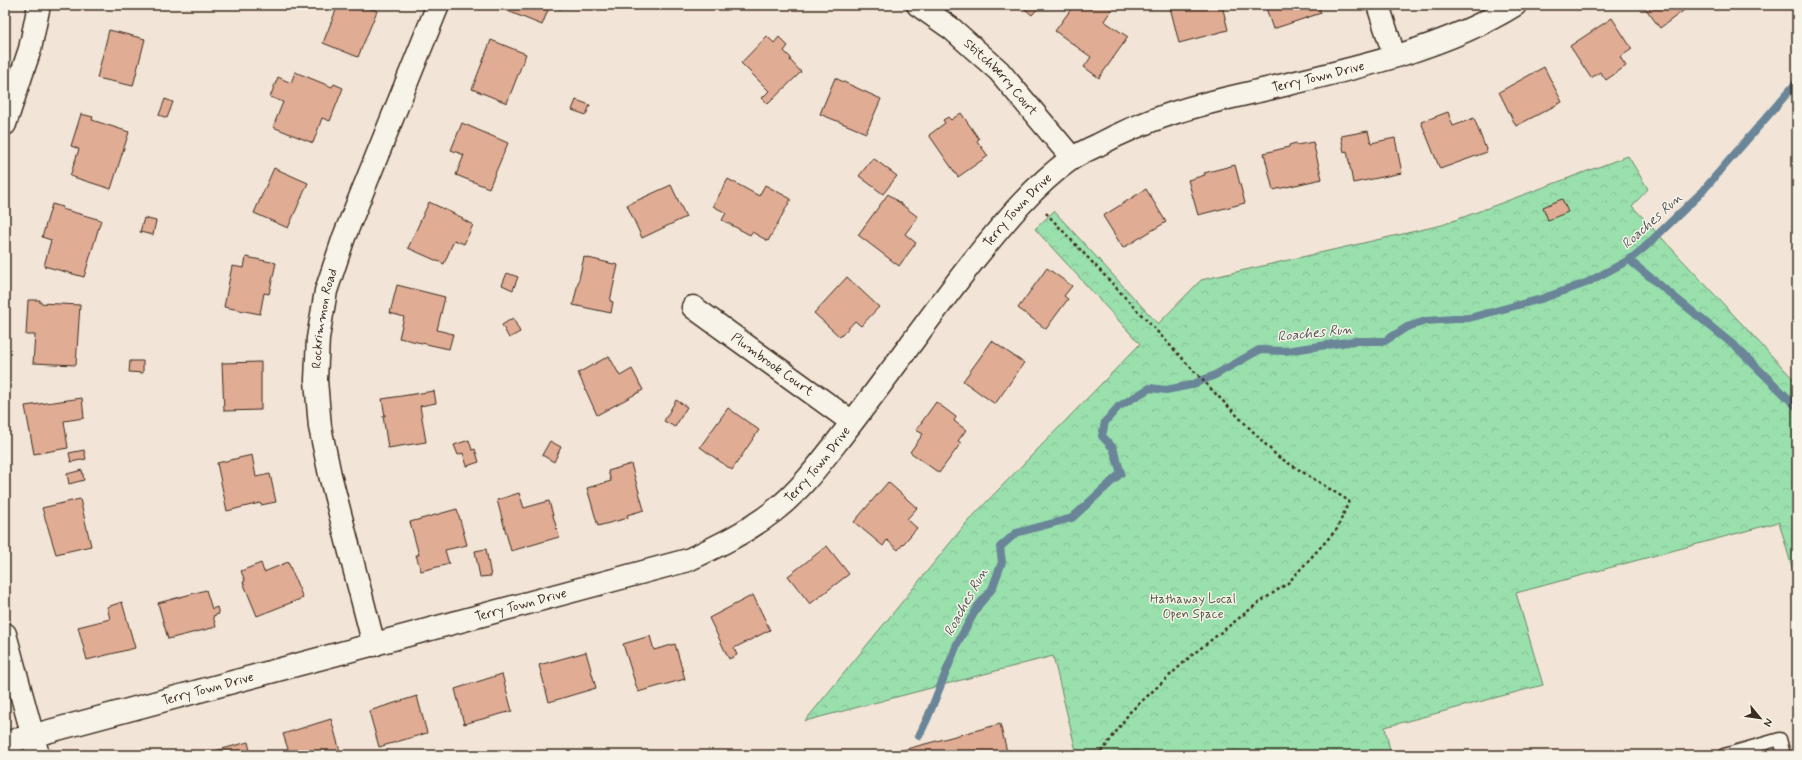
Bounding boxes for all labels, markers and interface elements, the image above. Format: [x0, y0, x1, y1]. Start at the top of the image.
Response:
street label: Stitchberry Court [960, 35, 1041, 119]
street label: Terry Town Drive [1270, 57, 1366, 96]
street label: Terry Town Drive [979, 169, 1056, 251]
water label: Roaches Run [1618, 189, 1686, 253]
street label: Rockrimmon Road [308, 266, 341, 369]
water label: Roaches Run [1276, 320, 1354, 346]
street label: Plumbrook Court [728, 329, 817, 400]
street label: Terry Town Drive [781, 423, 854, 507]
water label: Roaches Run [940, 565, 992, 639]
street label: Terry Town Drive [473, 584, 569, 625]
park label: Hathaway Local Open Space [1150, 591, 1236, 623]
street label: Terry Town Drive [160, 668, 256, 709]
north arrow [1740, 698, 1780, 738]
text: N [1760, 716, 1776, 729]

